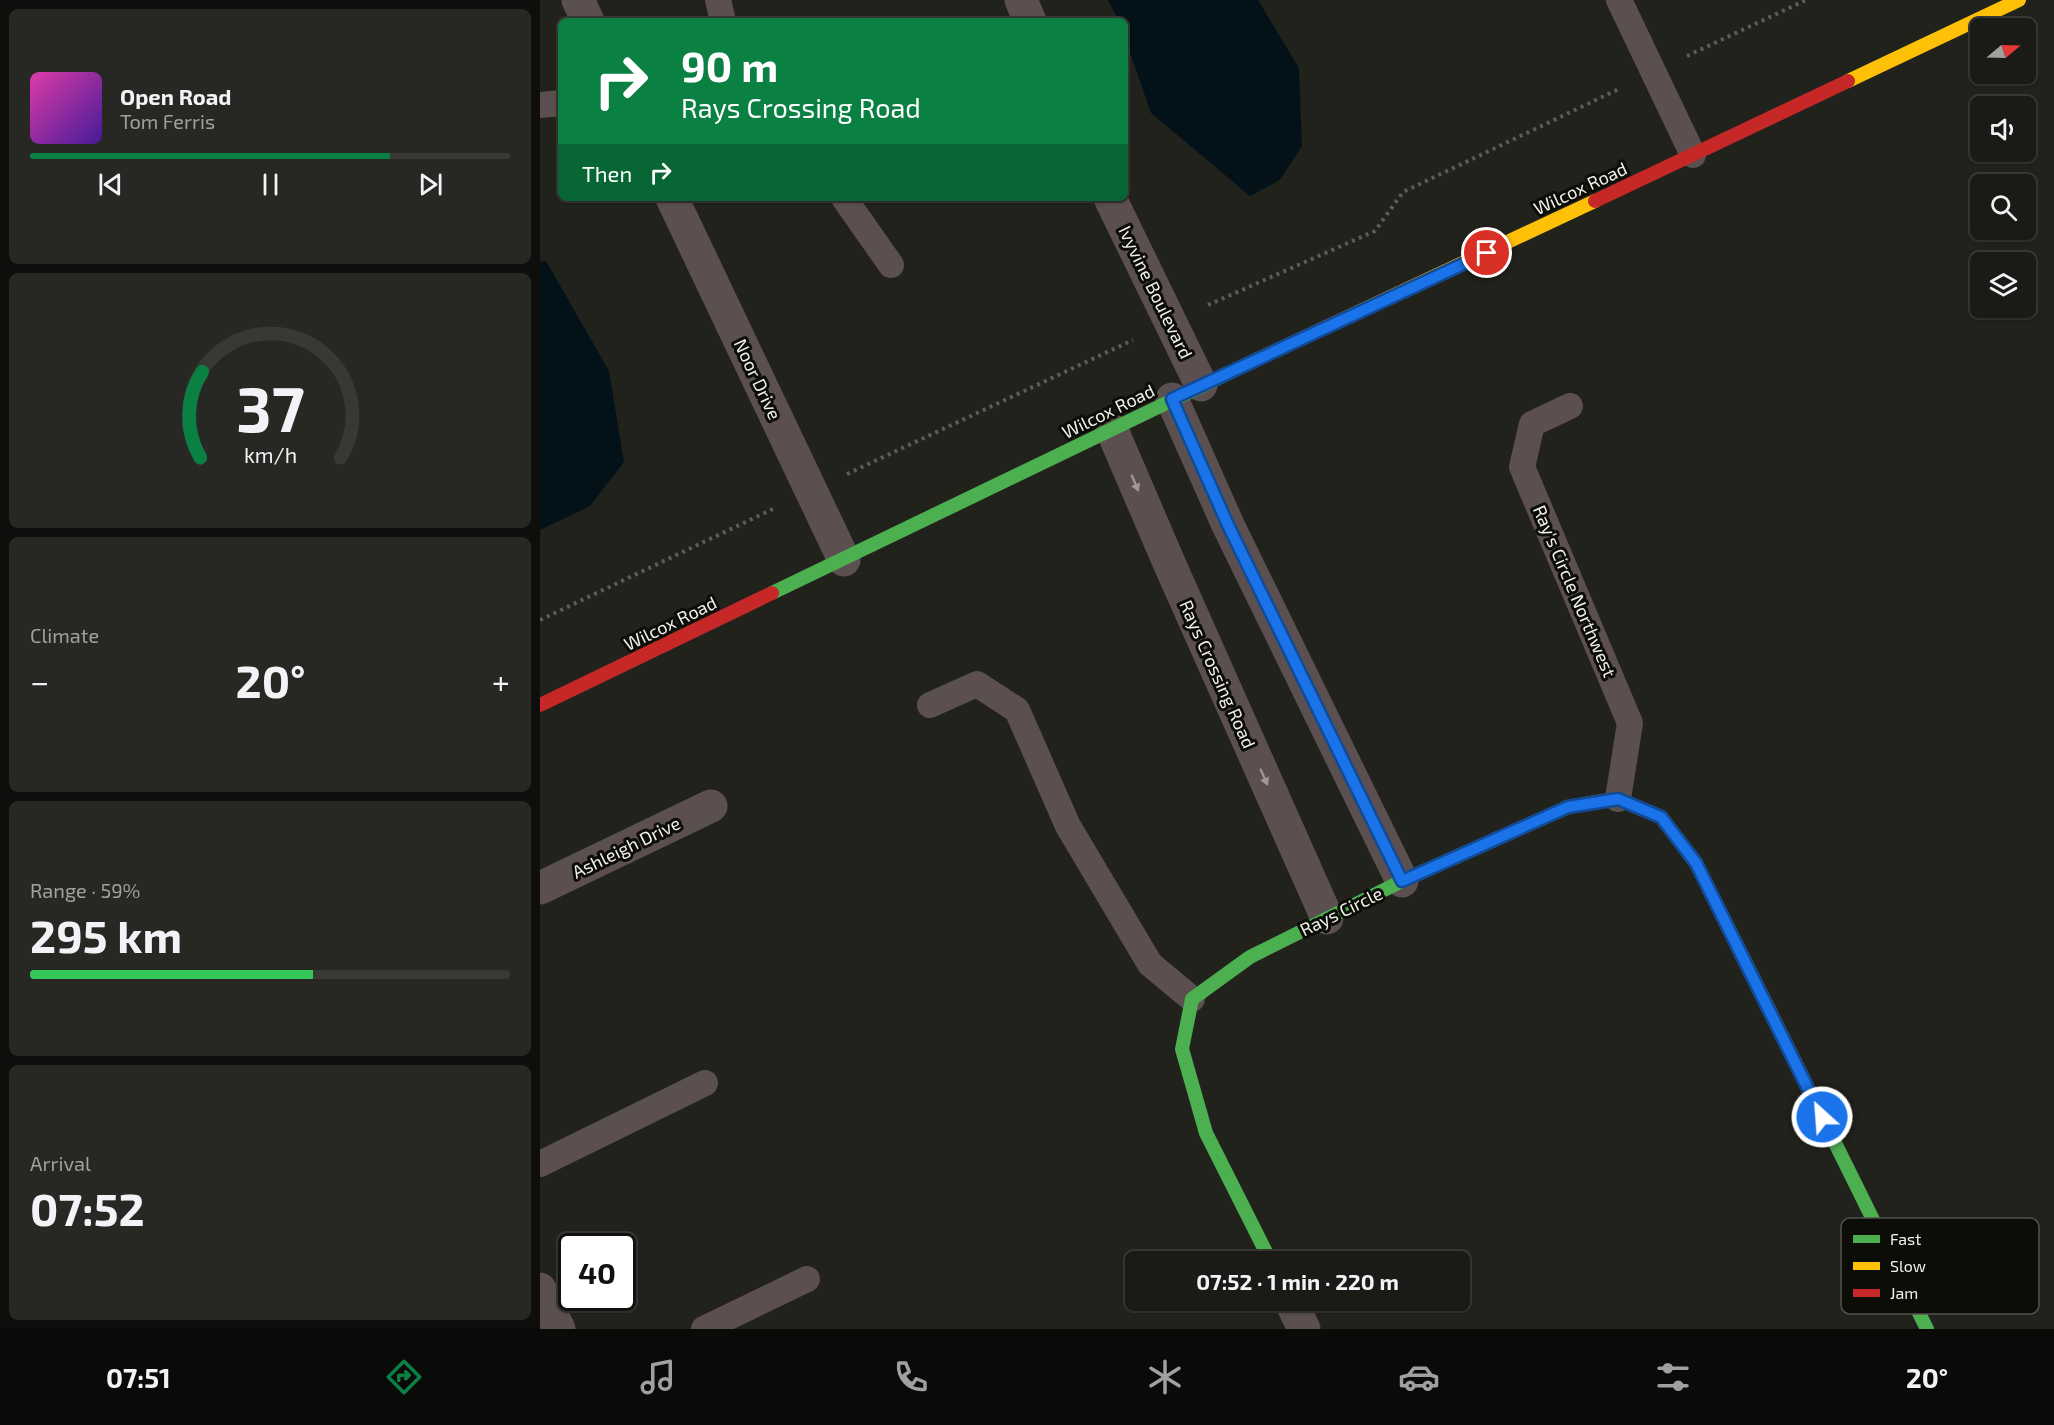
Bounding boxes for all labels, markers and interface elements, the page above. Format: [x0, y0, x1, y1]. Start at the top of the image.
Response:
north arrow [1970, 18, 2036, 84]
map controls [1970, 18, 2036, 318]
text: 90 m [681, 40, 778, 90]
icon: right [582, 42, 660, 120]
text: Open Road [120, 83, 232, 109]
text: Rays Crossing Road [681, 91, 921, 123]
button: sound [1970, 96, 2036, 162]
text: Tom Ferris [120, 109, 215, 133]
icon: right [644, 156, 677, 189]
street label: Wilcox Road [1530, 157, 1630, 219]
text: Then [582, 160, 632, 186]
icon: previous [94, 168, 127, 201]
icon: pause [254, 168, 287, 201]
icon: next [414, 168, 447, 201]
button: search [1970, 174, 2036, 240]
street label: Ivyvine Boulevard [1114, 222, 1198, 362]
pin [1461, 227, 1512, 278]
icon: arrive [1470, 236, 1503, 269]
button: layers [1970, 252, 2036, 318]
street label: Noor Drive [730, 335, 786, 423]
text: 37 [236, 370, 304, 445]
street label: Wilcox Road [1058, 379, 1158, 443]
text: km/h [243, 442, 297, 467]
one-way arrow [1130, 475, 1140, 493]
street label: Ray's Circle Northwest [1529, 502, 1621, 681]
street label: Wilcox Road [620, 591, 720, 655]
street label: Rays Crossing Road [1175, 596, 1261, 752]
text: Climate [30, 623, 99, 647]
text: 20° [236, 653, 306, 707]
text: − [30, 661, 49, 701]
text: + [492, 661, 510, 701]
one-way arrow [1259, 769, 1269, 787]
street label: Ashleigh Drive [568, 811, 684, 883]
text: Range · 59% [30, 878, 140, 902]
street label: Rays Circle [1296, 882, 1386, 940]
text: 295 km [30, 908, 182, 962]
position arrow [1790, 1085, 1854, 1149]
text: Arrival [30, 1151, 91, 1175]
text: 07:52 [30, 1181, 145, 1235]
legend [1841, 1218, 2039, 1314]
text: Fast [1890, 1229, 1921, 1248]
speed limit sign: 40 [558, 1233, 636, 1311]
text: Slow [1890, 1256, 1926, 1275]
text: 07:52 · 1 min · 220 m [1196, 1268, 1399, 1294]
text: Jam [1890, 1283, 1918, 1302]
icon: directions [383, 1356, 425, 1398]
icon: music [637, 1356, 679, 1398]
icon: phone [890, 1356, 932, 1398]
icon: climate [1144, 1356, 1186, 1398]
icon: car [1398, 1356, 1440, 1398]
icon: filters [1652, 1356, 1694, 1398]
text: 07:51 [106, 1361, 171, 1393]
text: 20° [1906, 1361, 1948, 1393]

